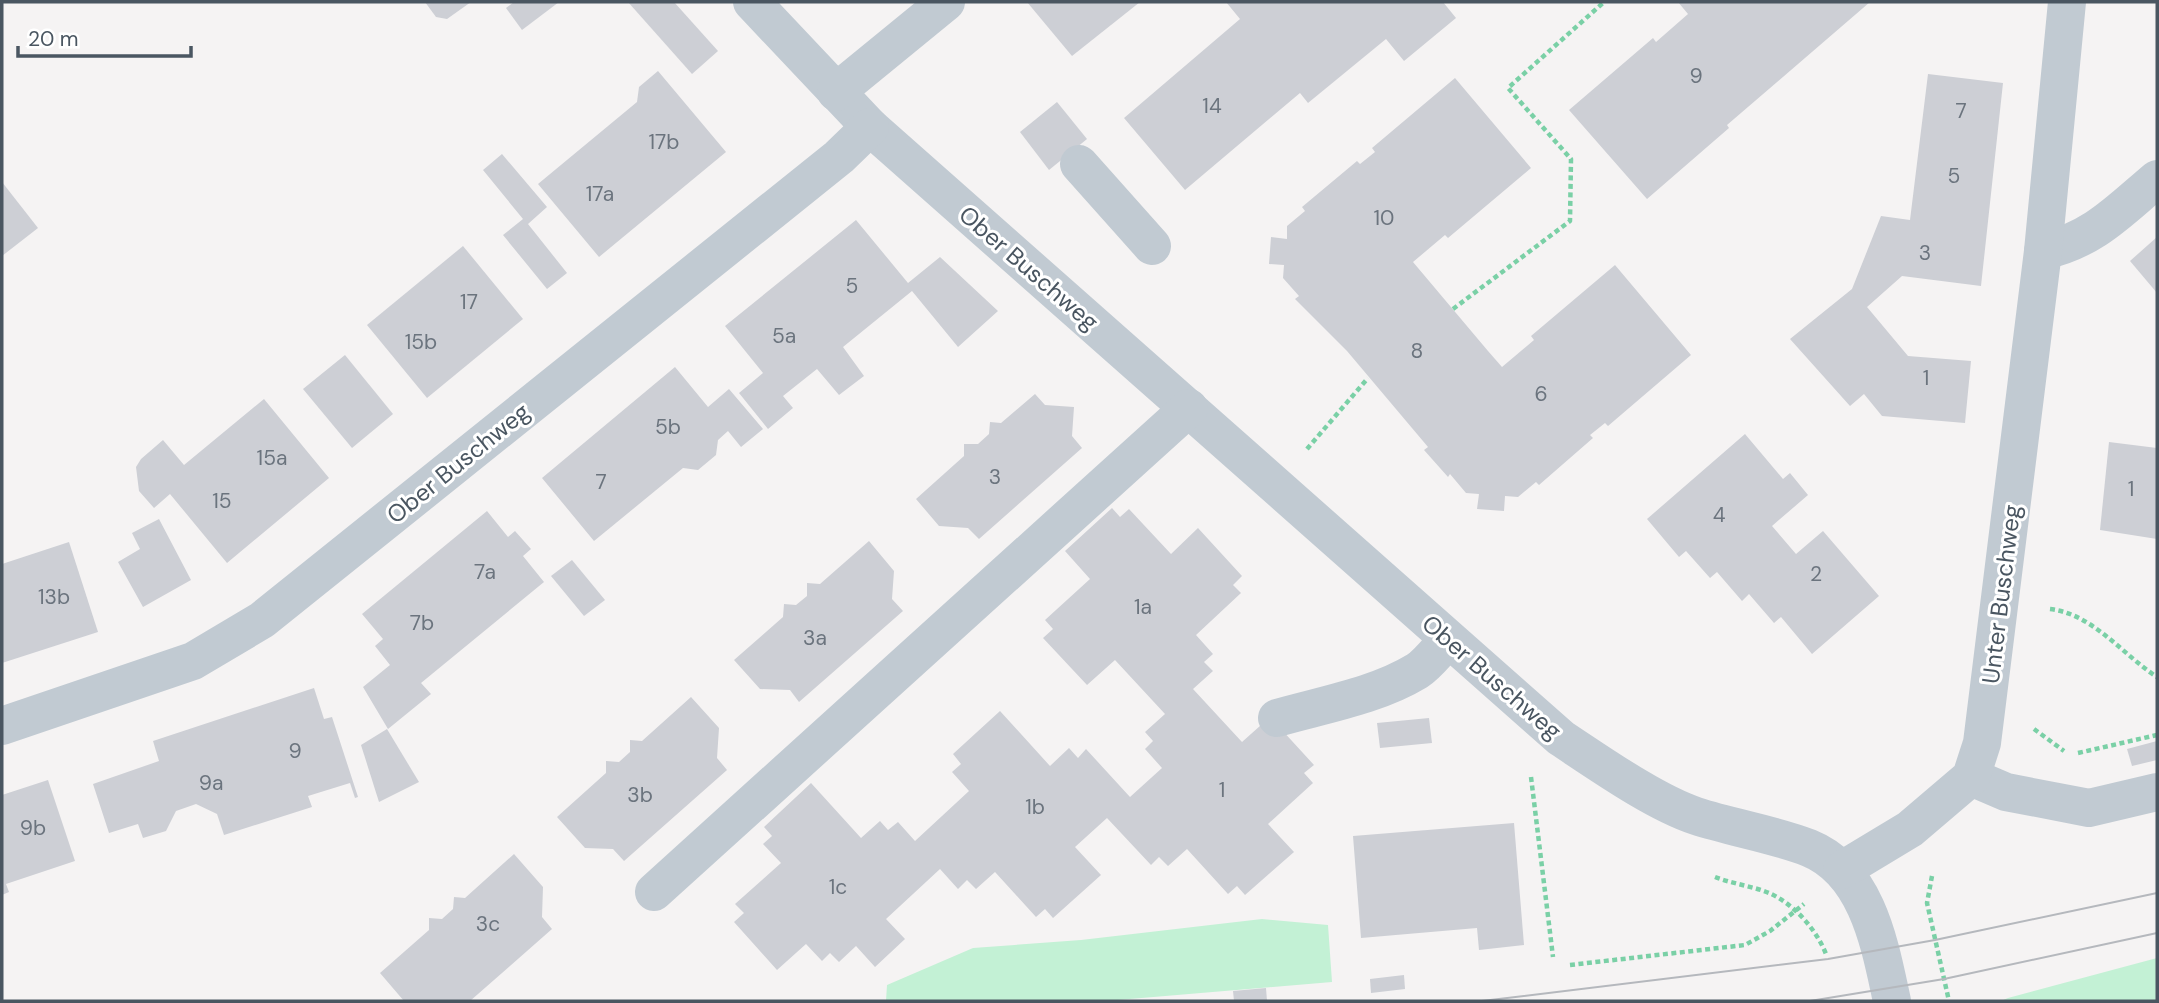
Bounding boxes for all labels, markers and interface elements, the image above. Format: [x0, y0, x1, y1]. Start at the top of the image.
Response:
scale bar [18, 14, 191, 58]
text: 20 m [28, 25, 79, 53]
house number: 9 [1689, 62, 1703, 90]
house number: 14 [1202, 92, 1222, 120]
house number: 7 [1955, 97, 1967, 125]
house number: 17b [649, 128, 679, 156]
house number: 5 [1948, 162, 1960, 190]
house number: 17a [586, 180, 614, 208]
street label: Ober Buschweg [953, 199, 1105, 337]
house number: 10 [1374, 204, 1394, 232]
house number: 3 [1919, 239, 1931, 267]
house number: 5 [846, 272, 858, 300]
house number: 17 [460, 288, 478, 316]
house number: 5a [772, 322, 796, 350]
house number: 15b [405, 328, 437, 356]
house number: 8 [1411, 337, 1423, 365]
house number: 1 [1923, 364, 1929, 392]
house number: 6 [1534, 380, 1548, 408]
street label: Ober Buschweg [380, 396, 536, 530]
house number: 5b [655, 413, 681, 441]
house number: 15a [257, 444, 287, 472]
house number: 3 [989, 463, 1001, 491]
house number: 7 [595, 468, 607, 496]
house number: 1 [2128, 475, 2134, 503]
house number: 15 [212, 487, 232, 515]
house number: 4 [1713, 501, 1726, 529]
street label: Unter Buschweg [1975, 503, 2027, 685]
house number: 7a [474, 558, 496, 586]
house number: 2 [1810, 560, 1822, 588]
house number: 13b [38, 583, 70, 611]
house number: 1a [1134, 593, 1152, 621]
street label: Ober Buschweg [1416, 608, 1568, 746]
house number: 7b [410, 609, 434, 637]
house number: 3a [803, 624, 827, 652]
house number: 9 [288, 737, 302, 765]
house number: 9a [199, 769, 223, 797]
house number: 1 [1219, 776, 1225, 804]
house number: 3b [627, 781, 653, 809]
house number: 1b [1025, 793, 1045, 821]
house number: 9b [20, 814, 46, 842]
house number: 1c [829, 873, 847, 901]
house number: 3c [476, 910, 500, 938]

